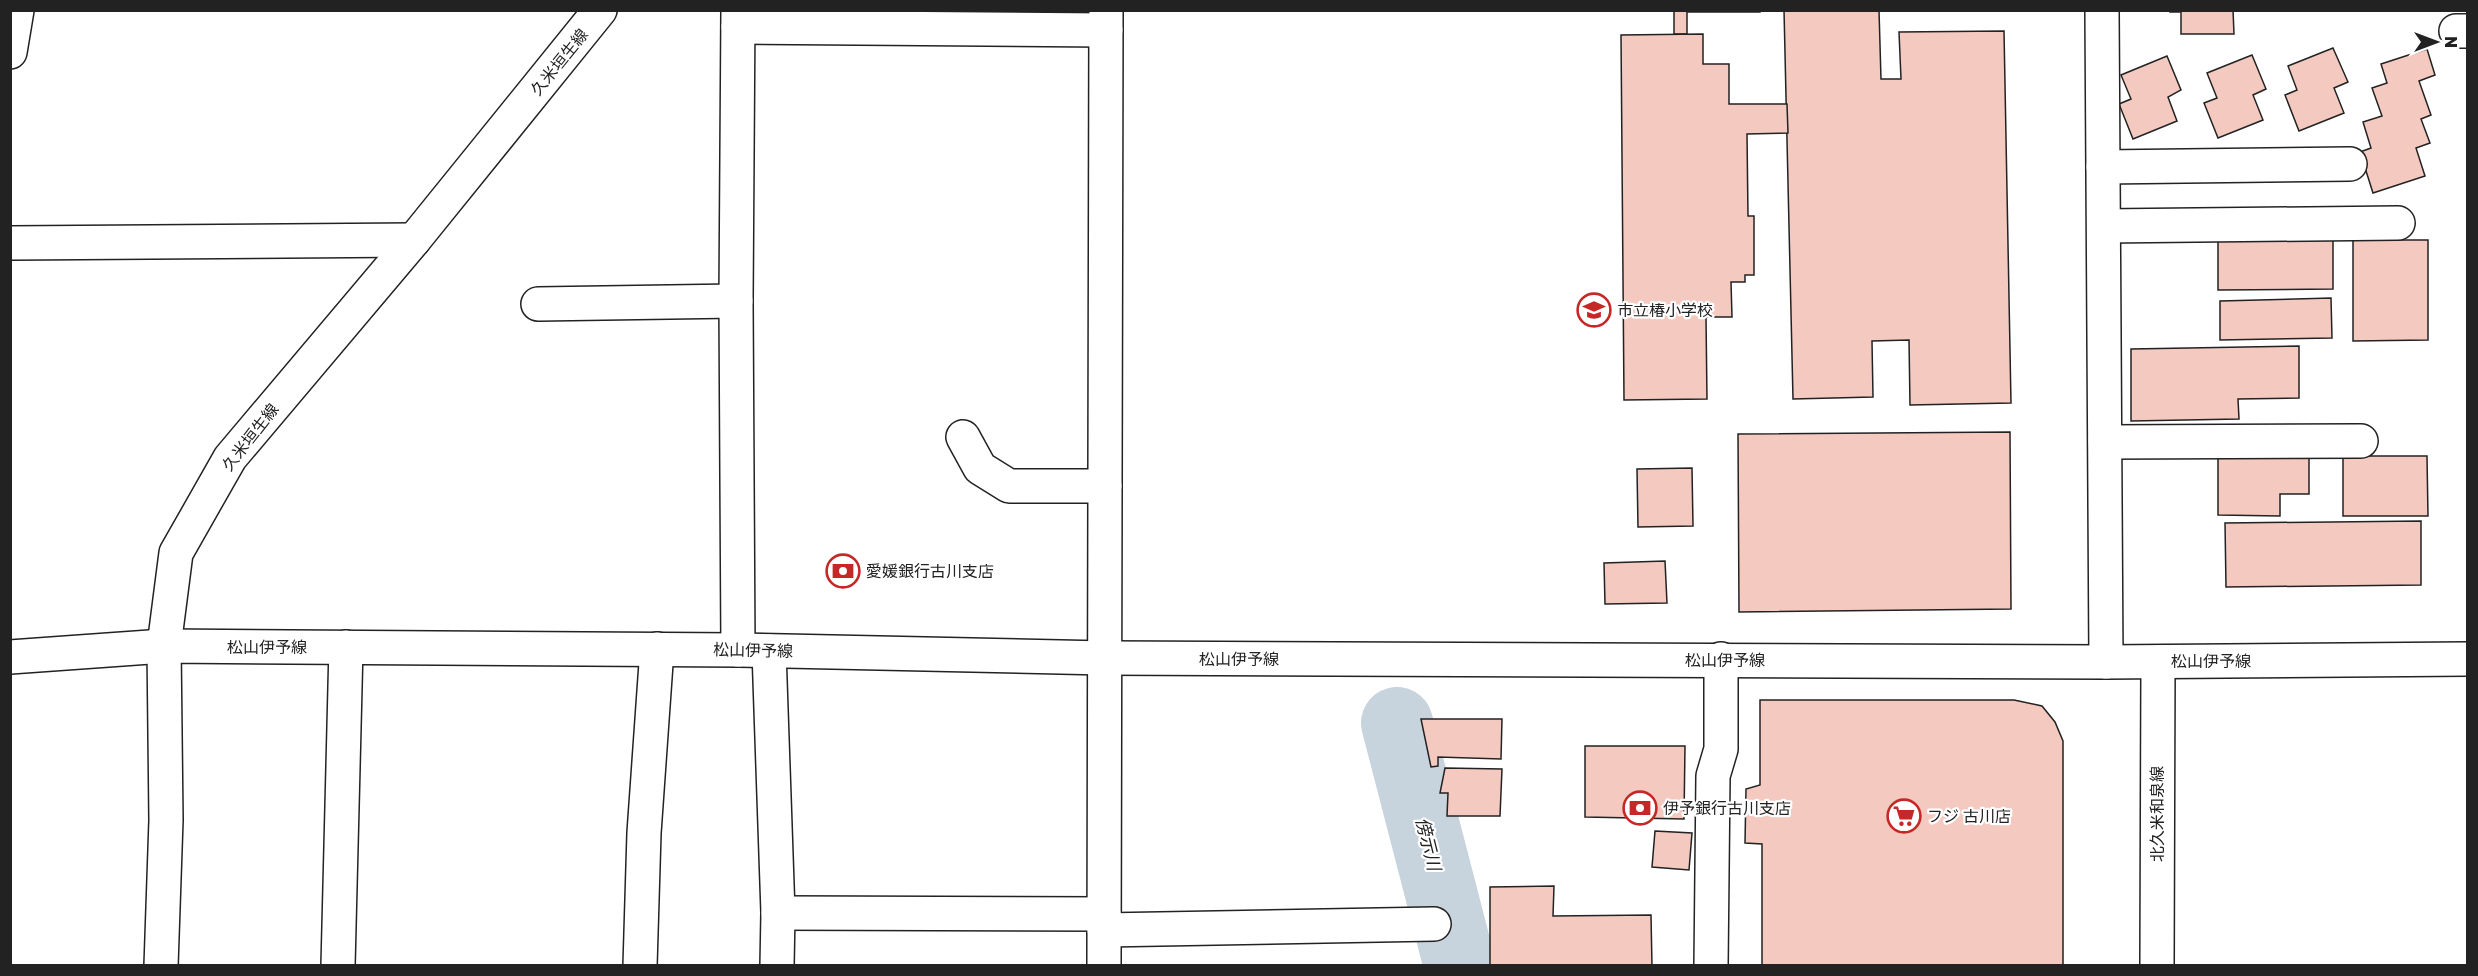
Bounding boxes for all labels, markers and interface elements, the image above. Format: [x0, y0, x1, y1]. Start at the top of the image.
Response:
north arrow [2406, 12, 2466, 72]
street label: 久米垣生線 [526, 25, 592, 99]
text: N [2441, 36, 2461, 48]
school or university icon: 市立椿小学校 [1576, 292, 1612, 328]
place label: 市立椿小学校 [1617, 300, 1713, 320]
street label: 久米垣生線 [217, 399, 283, 475]
bank icon: 愛媛銀行古川支店 [825, 553, 861, 589]
place label: 愛媛銀行古川支店 [866, 561, 994, 581]
street label: 松山伊予線 [227, 637, 307, 657]
street label: 松山伊予線 [713, 639, 793, 661]
street label: 松山伊予線 [1199, 649, 1279, 669]
street label: 松山伊予線 [1685, 650, 1765, 670]
street label: 松山伊予線 [2171, 651, 2251, 671]
street label: 北久米和泉線 [2147, 766, 2167, 862]
bank icon: 伊予銀行古川支店 [1622, 790, 1658, 826]
place label: 伊予銀行古川支店 [1663, 798, 1791, 818]
supermarket icon: フジ 古川店 [1886, 798, 1922, 834]
place label: フジ 古川店 [1927, 806, 2011, 826]
water label: 傍示川 [1412, 815, 1447, 875]

